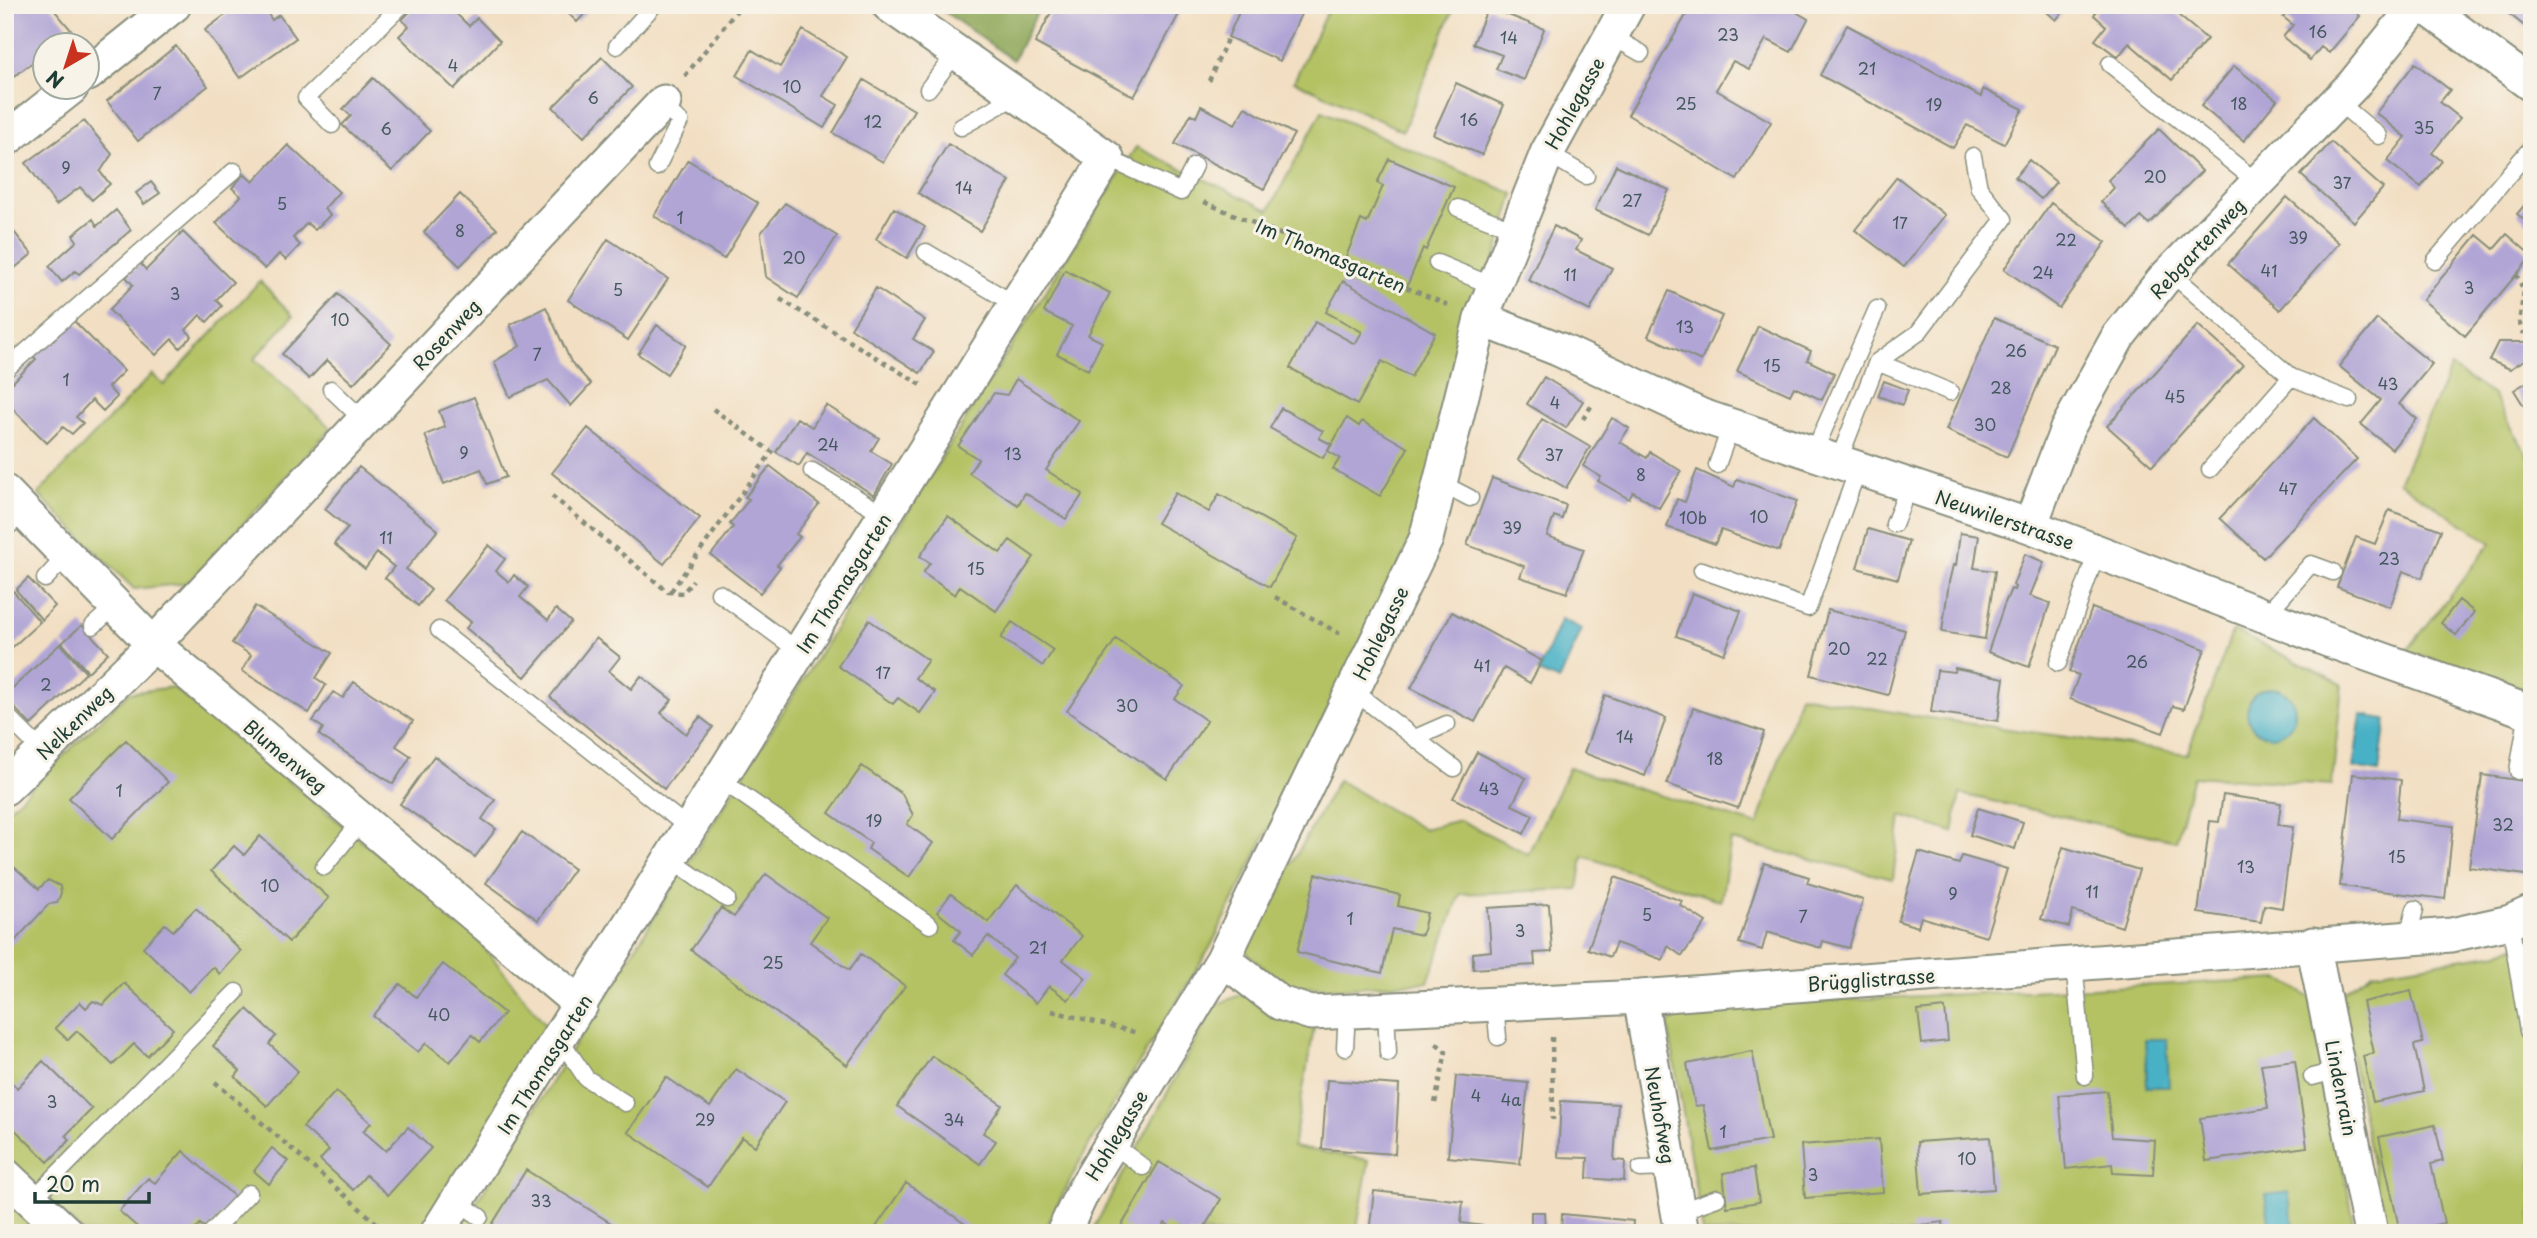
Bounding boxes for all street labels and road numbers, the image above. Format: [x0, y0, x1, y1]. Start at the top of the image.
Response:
street label: Hohlegasse [1537, 52, 1611, 154]
street label: Rebgartenweg [2143, 191, 2251, 305]
street label: Im Thomasgarten [1252, 211, 1410, 299]
street label: Rosenweg [406, 292, 486, 376]
street label: Neuwilerstrasse [1932, 482, 2078, 556]
street label: Im Thomasgarten [789, 507, 897, 659]
street label: Hohlegasse [1345, 581, 1415, 685]
street label: Nelkenweg [30, 678, 118, 766]
street label: Blumenweg [238, 713, 334, 799]
street label: Brügglistrasse [1806, 961, 1936, 997]
street label: Im Thomasgarten [490, 988, 598, 1140]
street label: Lindenrain [2319, 1038, 2365, 1138]
street label: Neuhofweg [1639, 1064, 1683, 1166]
street label: Hohlegasse [1078, 1084, 1154, 1186]

